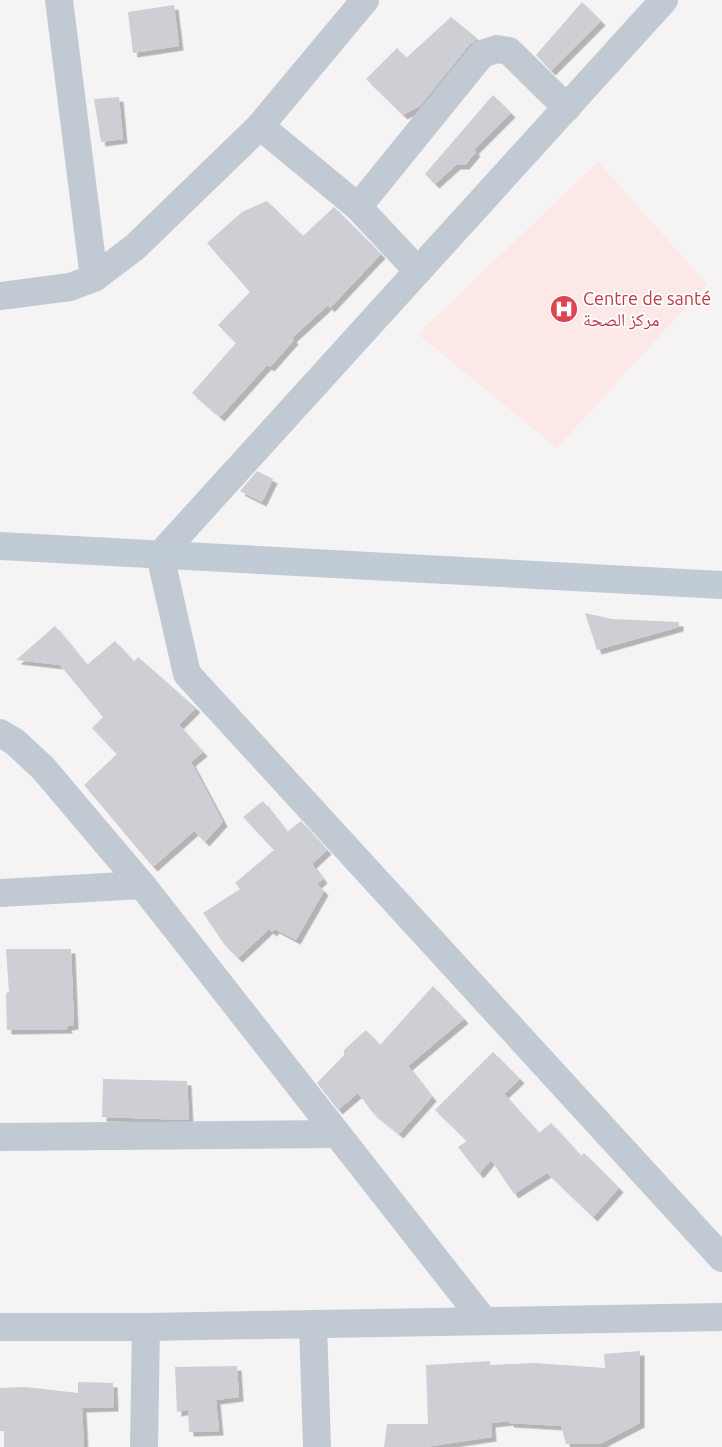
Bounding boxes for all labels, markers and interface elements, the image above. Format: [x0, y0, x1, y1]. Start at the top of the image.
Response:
place label: Centre de santé مركز الصحة [583, 288, 711, 330]
hospital icon: Centre de santé مركز الصحة [549, 294, 579, 324]

